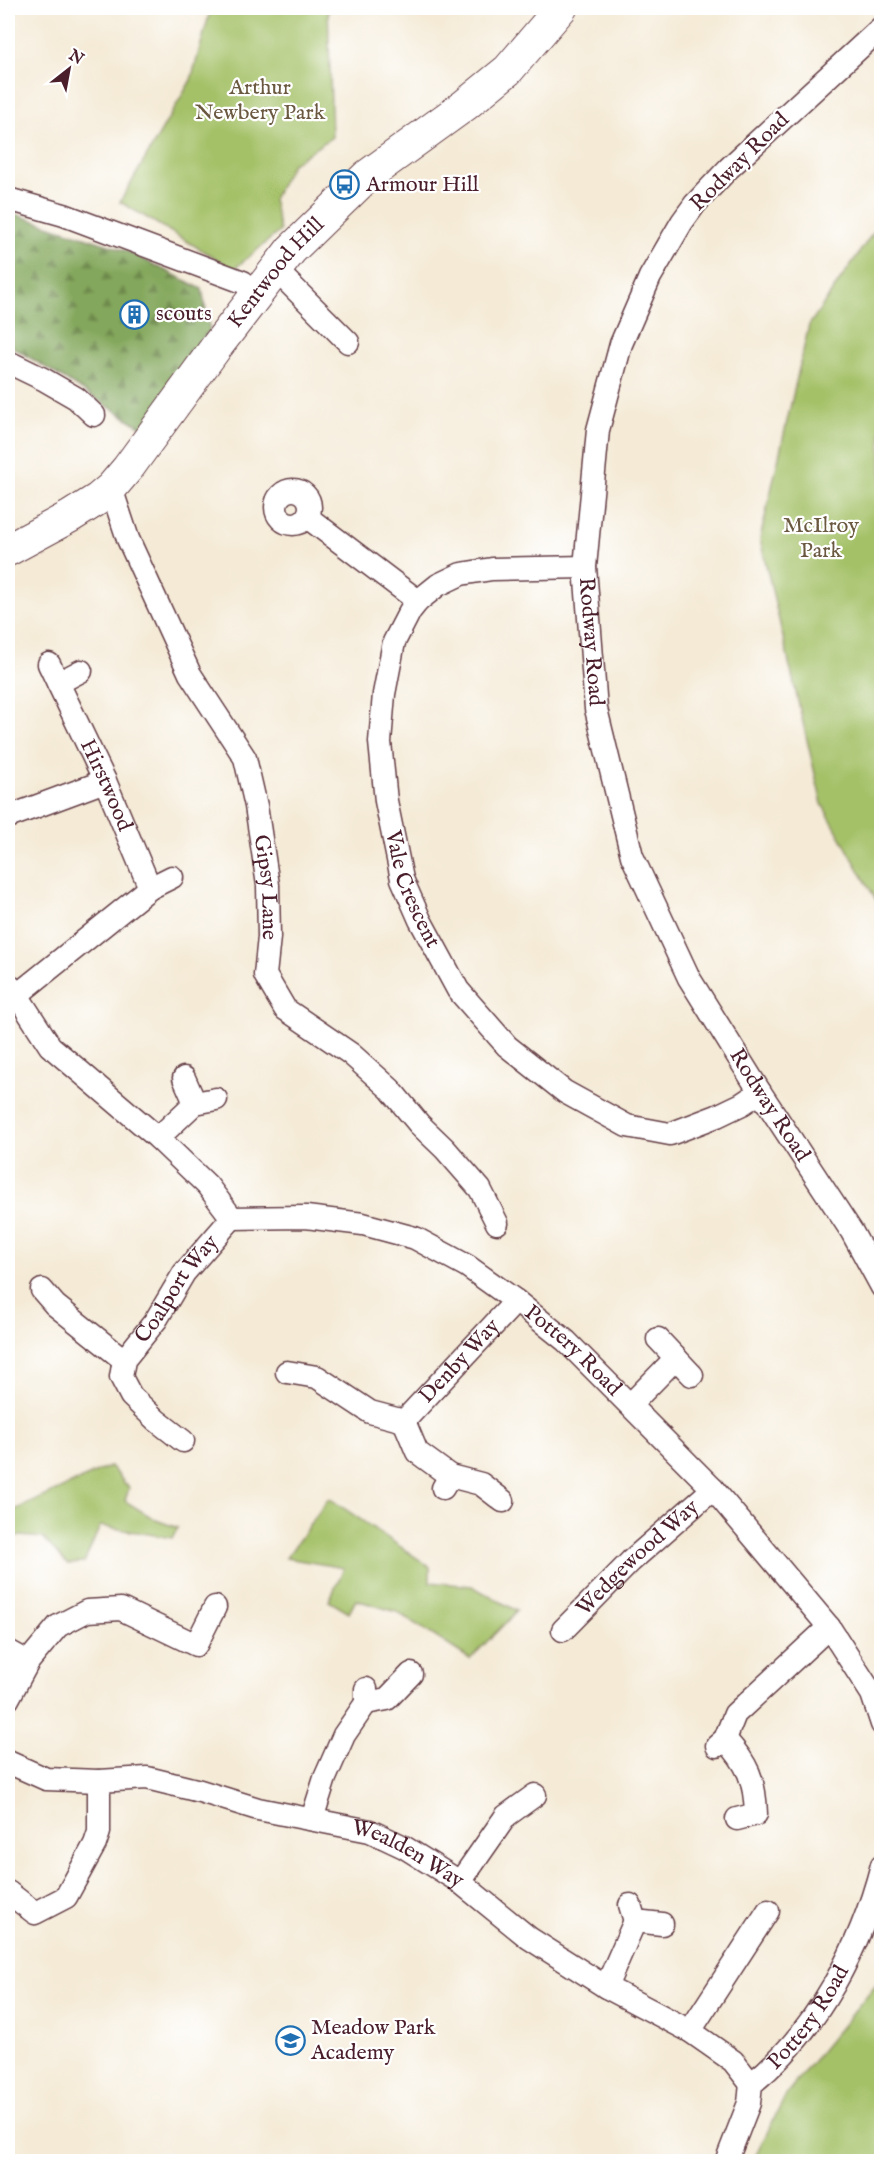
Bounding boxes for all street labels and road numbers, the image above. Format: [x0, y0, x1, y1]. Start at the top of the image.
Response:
street label: Rodway Road [684, 106, 796, 218]
street label: Kentwood Hill [222, 211, 330, 334]
street label: Rodway Road [572, 576, 610, 707]
street label: Hirstwood [73, 735, 139, 836]
street label: Vale Crescent [378, 827, 447, 953]
street label: Gipsy Lane [247, 833, 283, 940]
street label: Rodway Road [723, 1044, 816, 1167]
street label: Coalport Way [129, 1229, 225, 1349]
street label: Pottery Road [518, 1299, 627, 1403]
street label: Denby Way [413, 1313, 506, 1410]
street label: Wedgewood Way [571, 1494, 705, 1622]
street label: Wealden Way [350, 1814, 469, 1895]
street label: Pottery Road [762, 1960, 856, 2076]

